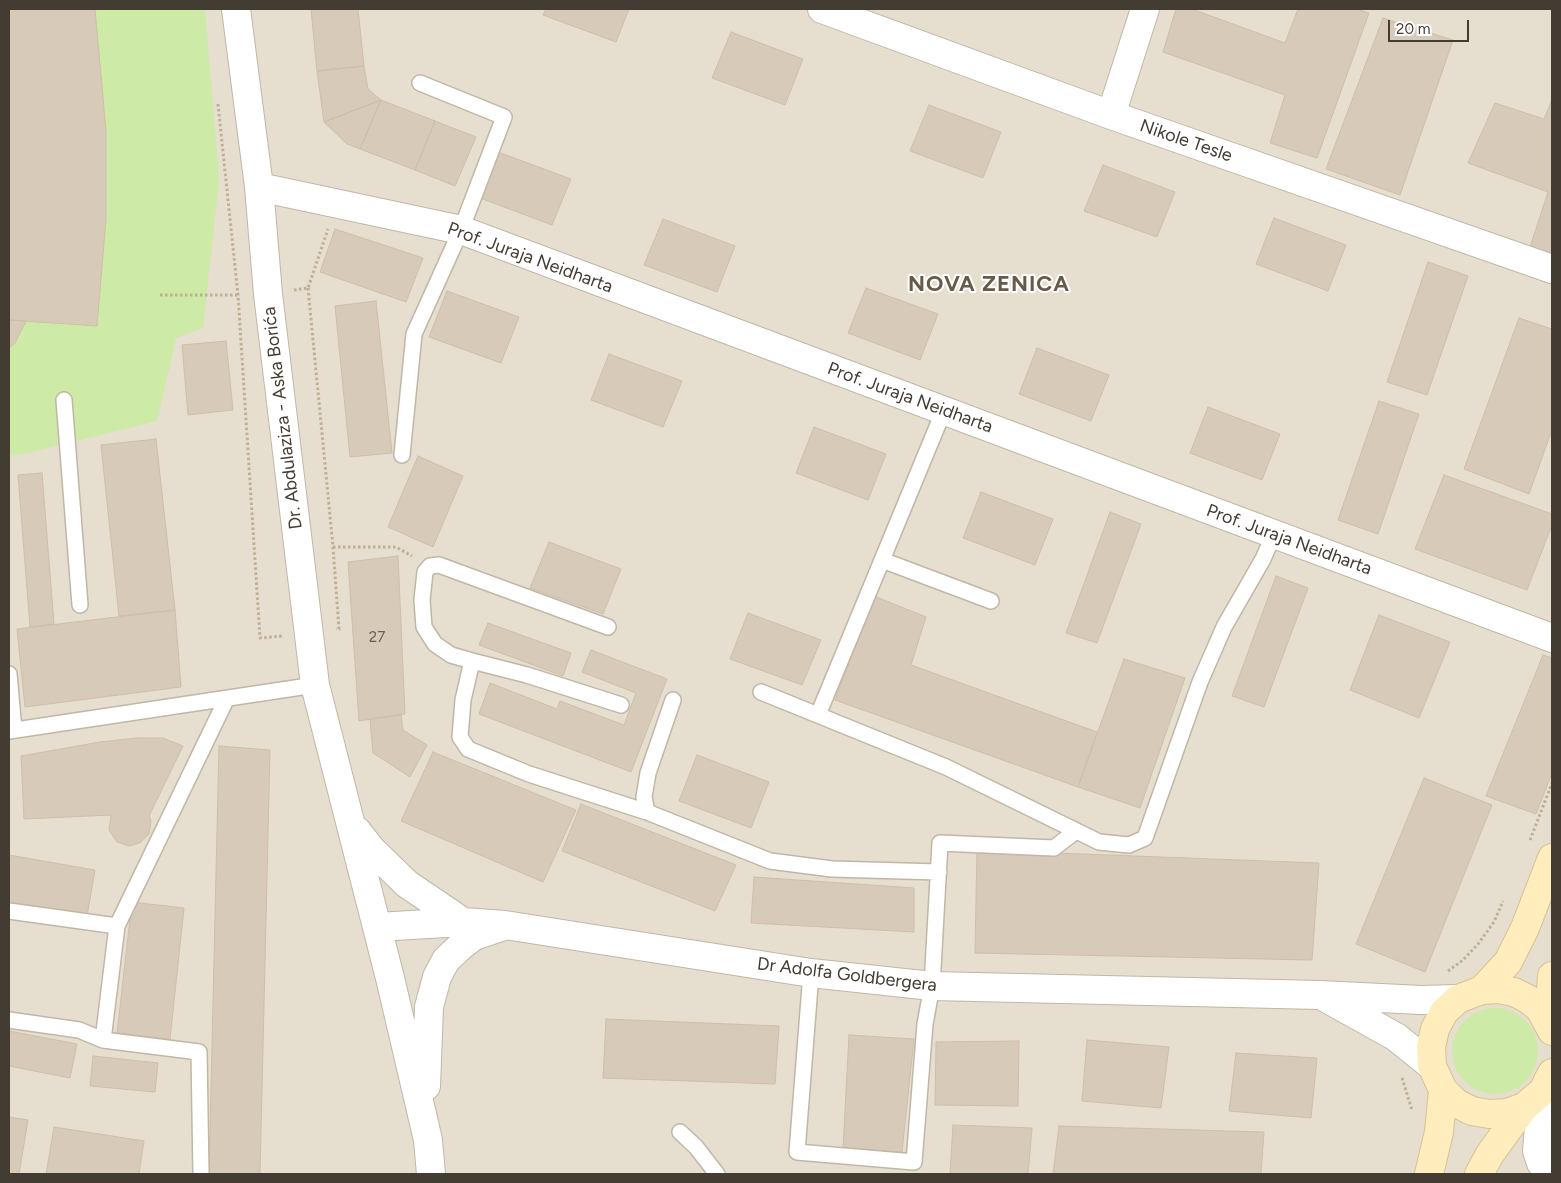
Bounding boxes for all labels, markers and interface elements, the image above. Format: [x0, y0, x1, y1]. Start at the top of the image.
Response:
scale bar [1391, 10, 1472, 42]
text: 20 m [1396, 20, 1430, 38]
street label: Nikole Tesle [1137, 115, 1235, 167]
street label: Prof. Juraja Neidharta [444, 218, 616, 298]
district label: NOVA ZENICA [907, 272, 1071, 298]
street label: Dr. Abdulaziza - Aska Borića [259, 306, 307, 530]
street label: Prof. Juraja Neidharta [824, 358, 996, 438]
street label: Prof. Juraja Neidharta [1203, 500, 1375, 580]
house number: 27 [369, 629, 385, 647]
street label: Dr Adolfa Goldbergera [756, 953, 938, 997]

